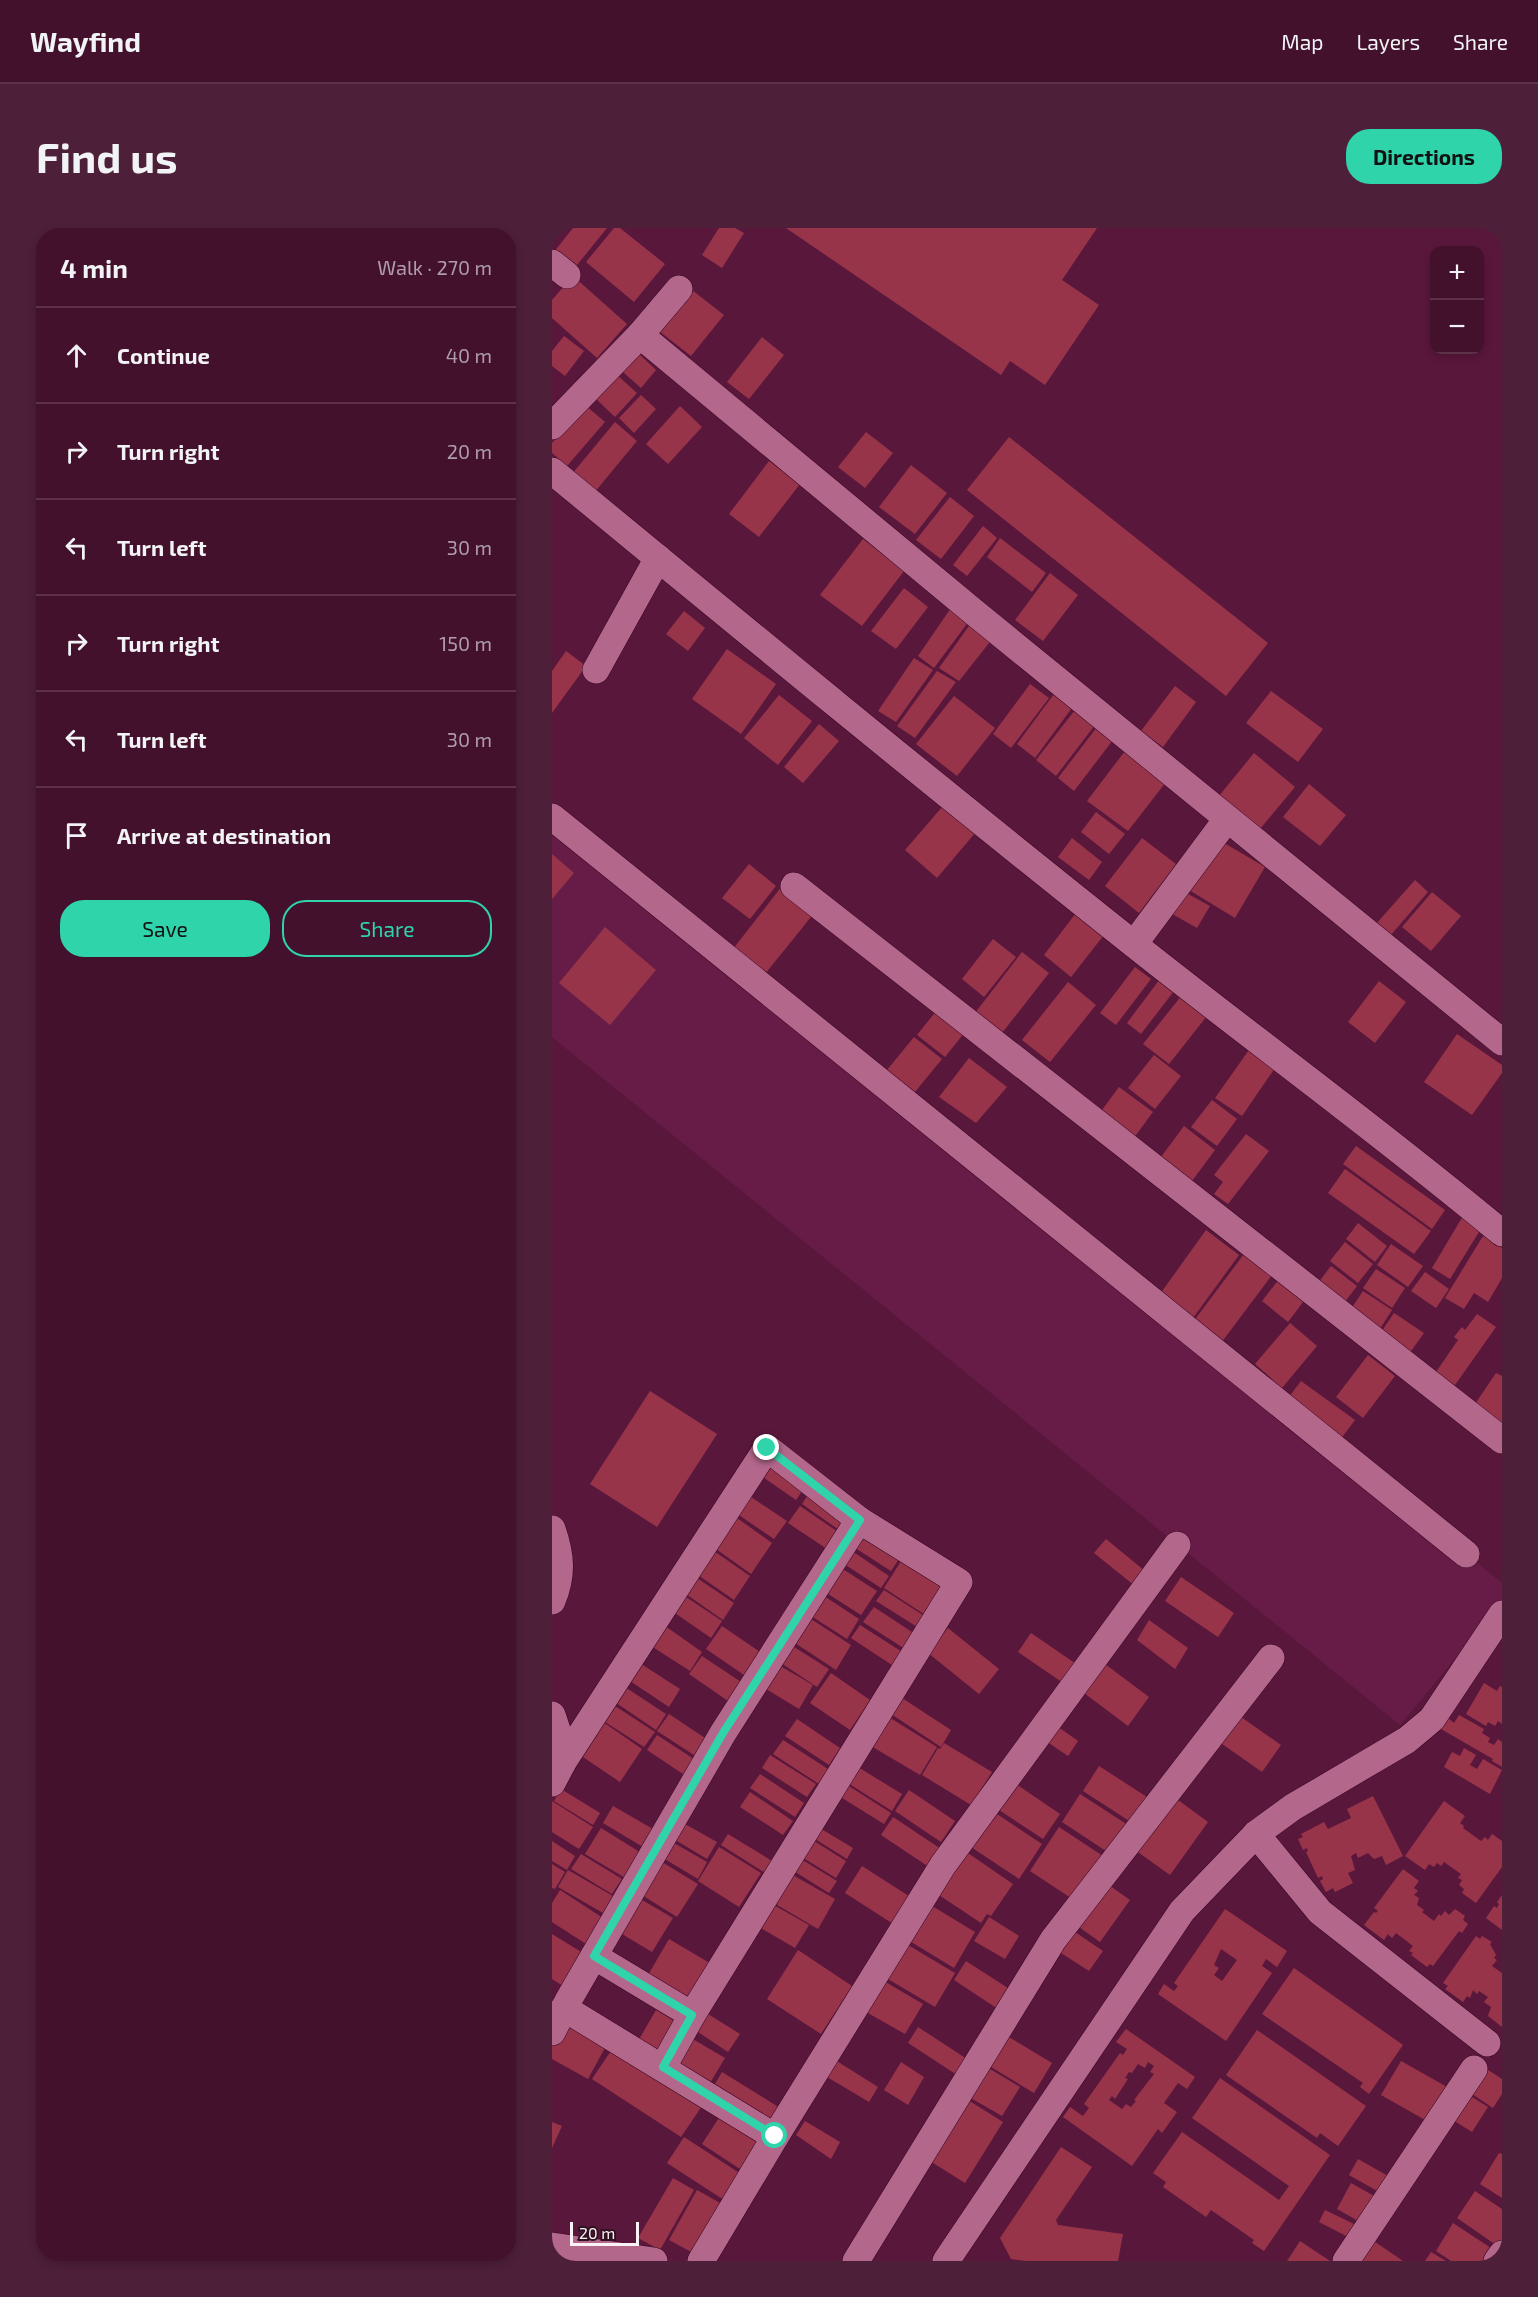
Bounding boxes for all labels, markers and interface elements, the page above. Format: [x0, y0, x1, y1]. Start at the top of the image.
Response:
text: Wayfind [30, 24, 141, 58]
text: Map [1281, 29, 1323, 54]
text: Layers [1356, 29, 1420, 54]
text: Share [1453, 29, 1508, 54]
button: Directions [1346, 129, 1502, 184]
text: Find us [36, 131, 178, 181]
map controls [1430, 246, 1484, 354]
button: + [1430, 246, 1484, 300]
text: 4 min [60, 252, 128, 283]
text: Walk · 270 m [377, 255, 492, 279]
button: − [1430, 300, 1484, 354]
icon: ahead [60, 339, 93, 372]
text: Continue [117, 342, 210, 368]
text: 40 m [446, 343, 492, 367]
icon: right [60, 435, 93, 468]
text: Turn right [117, 438, 219, 464]
text: 20 m [447, 439, 492, 463]
icon: left [60, 531, 93, 564]
text: Turn left [117, 534, 206, 560]
text: 30 m [447, 535, 492, 559]
icon: right [60, 627, 93, 660]
text: Turn right [117, 630, 219, 656]
text: 150 m [439, 631, 492, 655]
icon: left [60, 723, 93, 756]
text: Turn left [117, 726, 206, 752]
text: 30 m [447, 727, 492, 751]
icon: arrive [60, 819, 93, 852]
text: Arrive at destination [117, 822, 331, 848]
button: Save [60, 900, 270, 957]
button: Share [282, 900, 492, 957]
route end [753, 1434, 779, 1460]
route start [761, 2122, 787, 2148]
scale bar [570, 2219, 639, 2246]
text: 20 m [579, 2223, 615, 2242]

